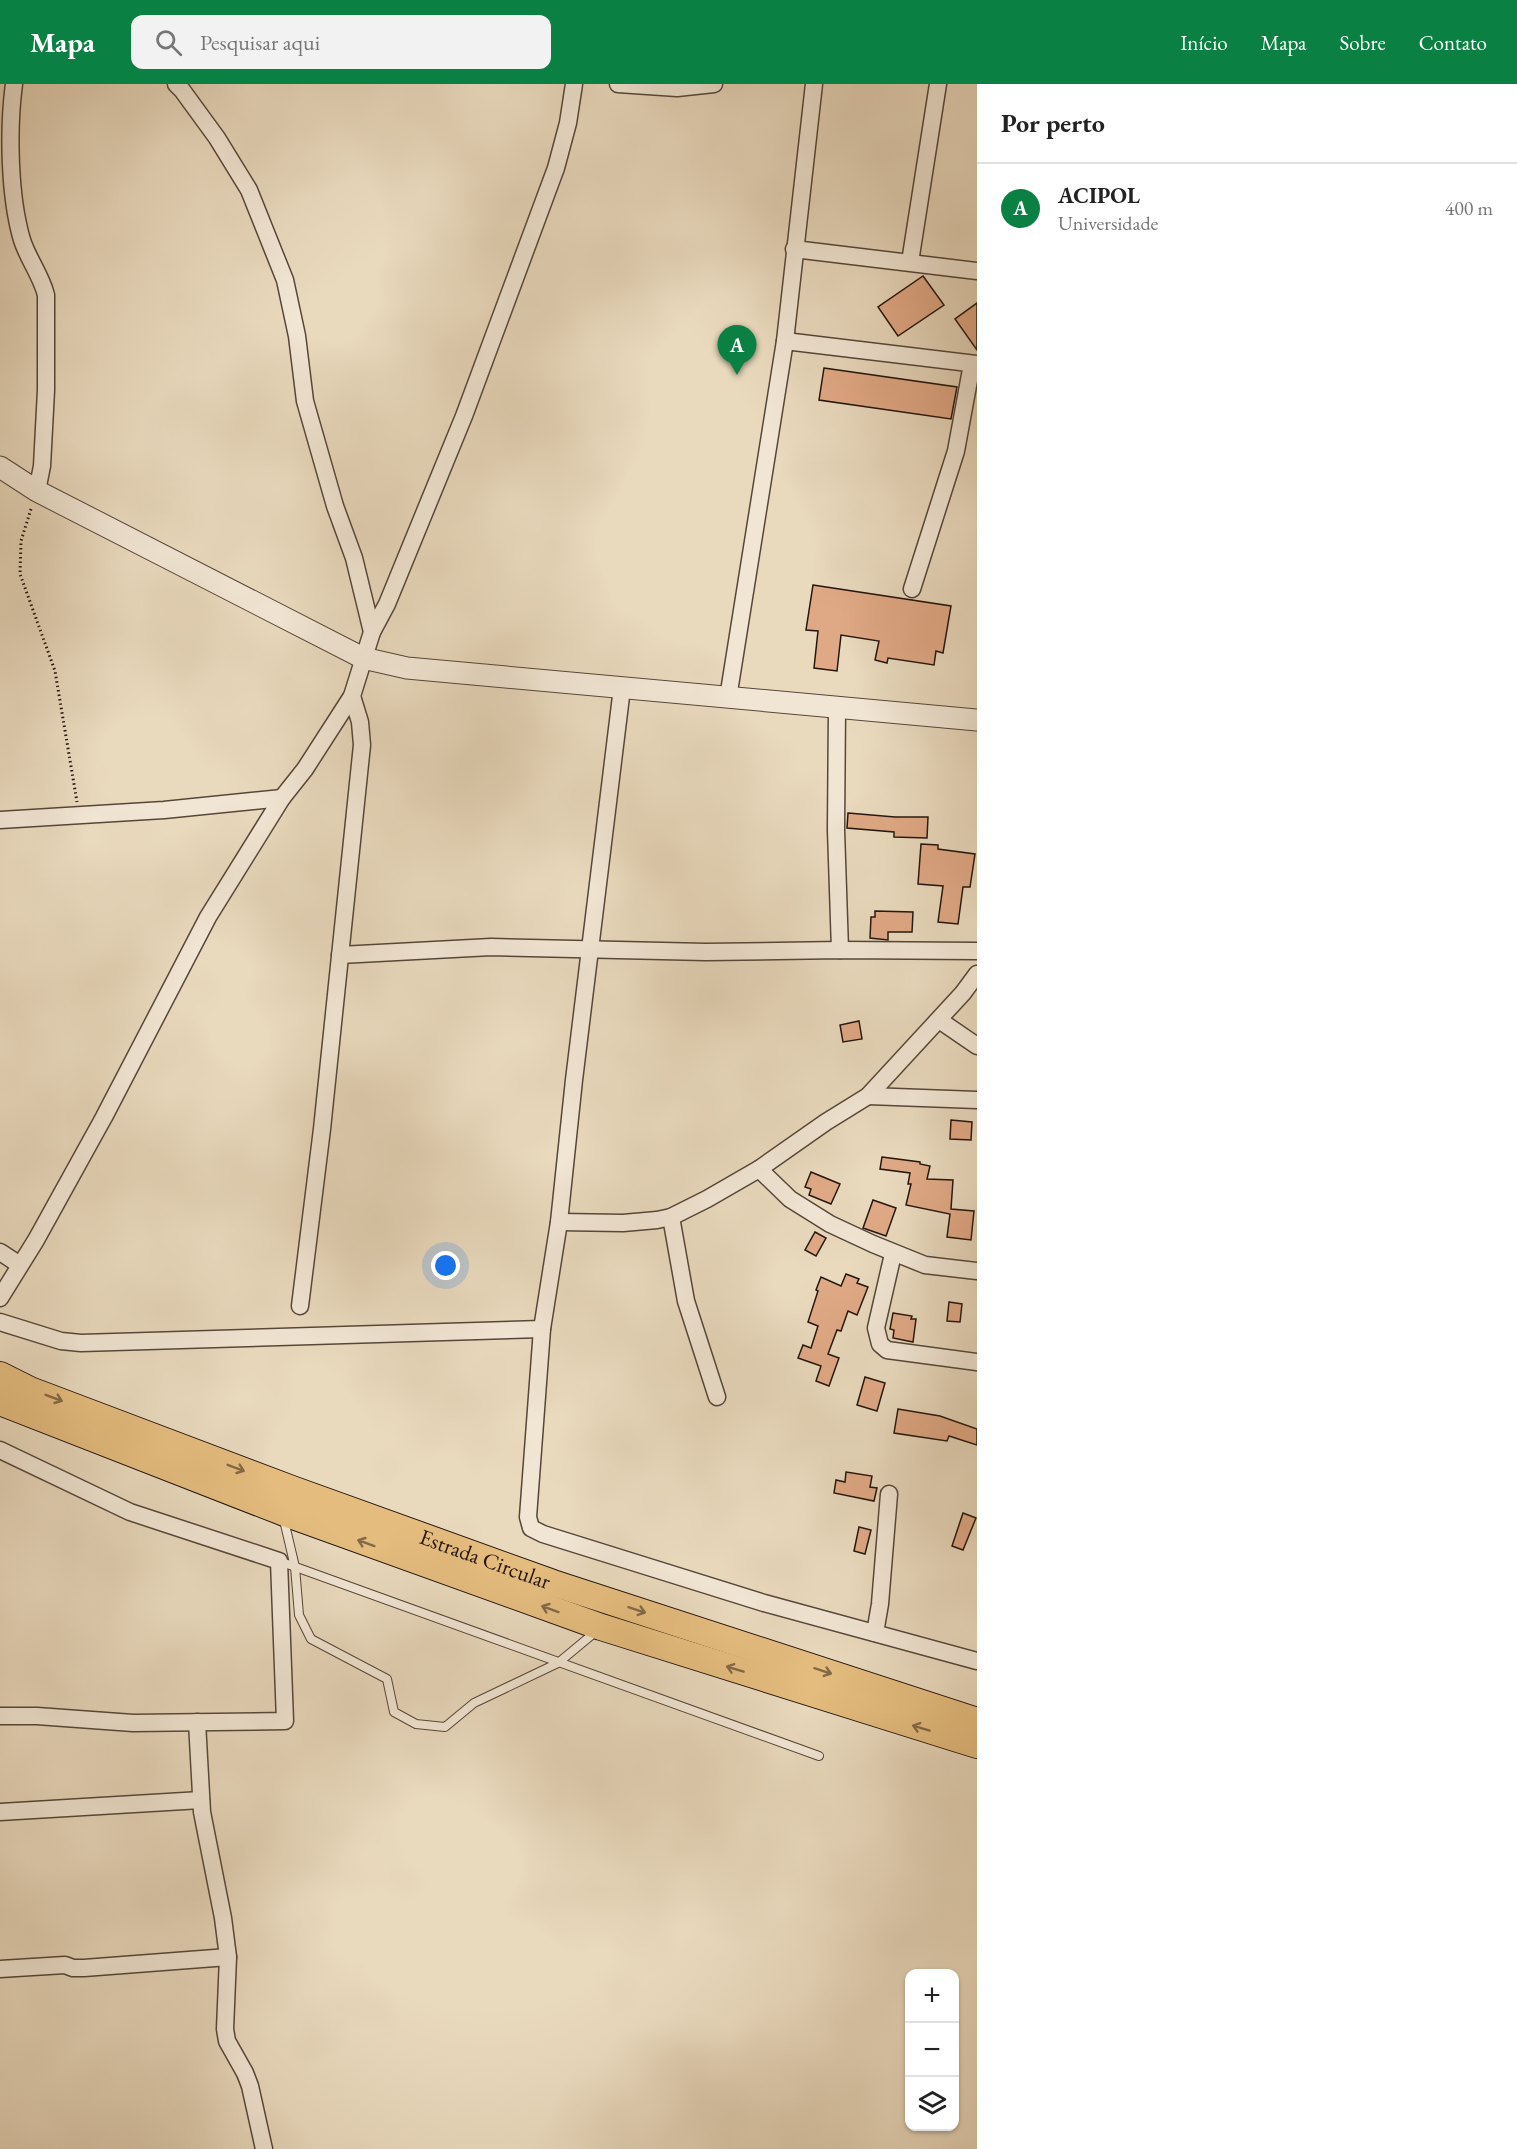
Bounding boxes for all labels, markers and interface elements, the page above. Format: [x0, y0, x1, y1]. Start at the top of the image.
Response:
search box [131, 15, 551, 69]
text: Mapa [30, 24, 95, 60]
icon: search [152, 26, 185, 59]
text: Pesquisar aqui [200, 28, 320, 57]
text: Início [1180, 29, 1228, 56]
text: Mapa [1261, 29, 1306, 56]
text: Sobre [1339, 29, 1386, 56]
text: Contato [1419, 29, 1487, 56]
text: Por perto [1001, 106, 1105, 140]
text: ACIPOL [1058, 181, 1140, 210]
text: A [1013, 195, 1028, 221]
text: 400 m [1445, 195, 1493, 221]
text: Universidade [1058, 210, 1158, 236]
pin: A [718, 326, 756, 375]
your location [431, 1251, 460, 1280]
one-way arrow [44, 1394, 62, 1405]
one-way arrow [226, 1463, 245, 1474]
street label: Estrada Circular [416, 1522, 555, 1596]
one-way arrow [357, 1536, 376, 1547]
one-way arrow [541, 1602, 560, 1613]
one-way arrow [627, 1606, 646, 1617]
one-way arrow [726, 1663, 745, 1674]
one-way arrow [813, 1666, 832, 1677]
one-way arrow [912, 1721, 931, 1732]
map controls [905, 1969, 959, 2131]
button: + [905, 1969, 959, 2023]
button: − [905, 2023, 959, 2077]
button: layers [905, 2077, 959, 2131]

